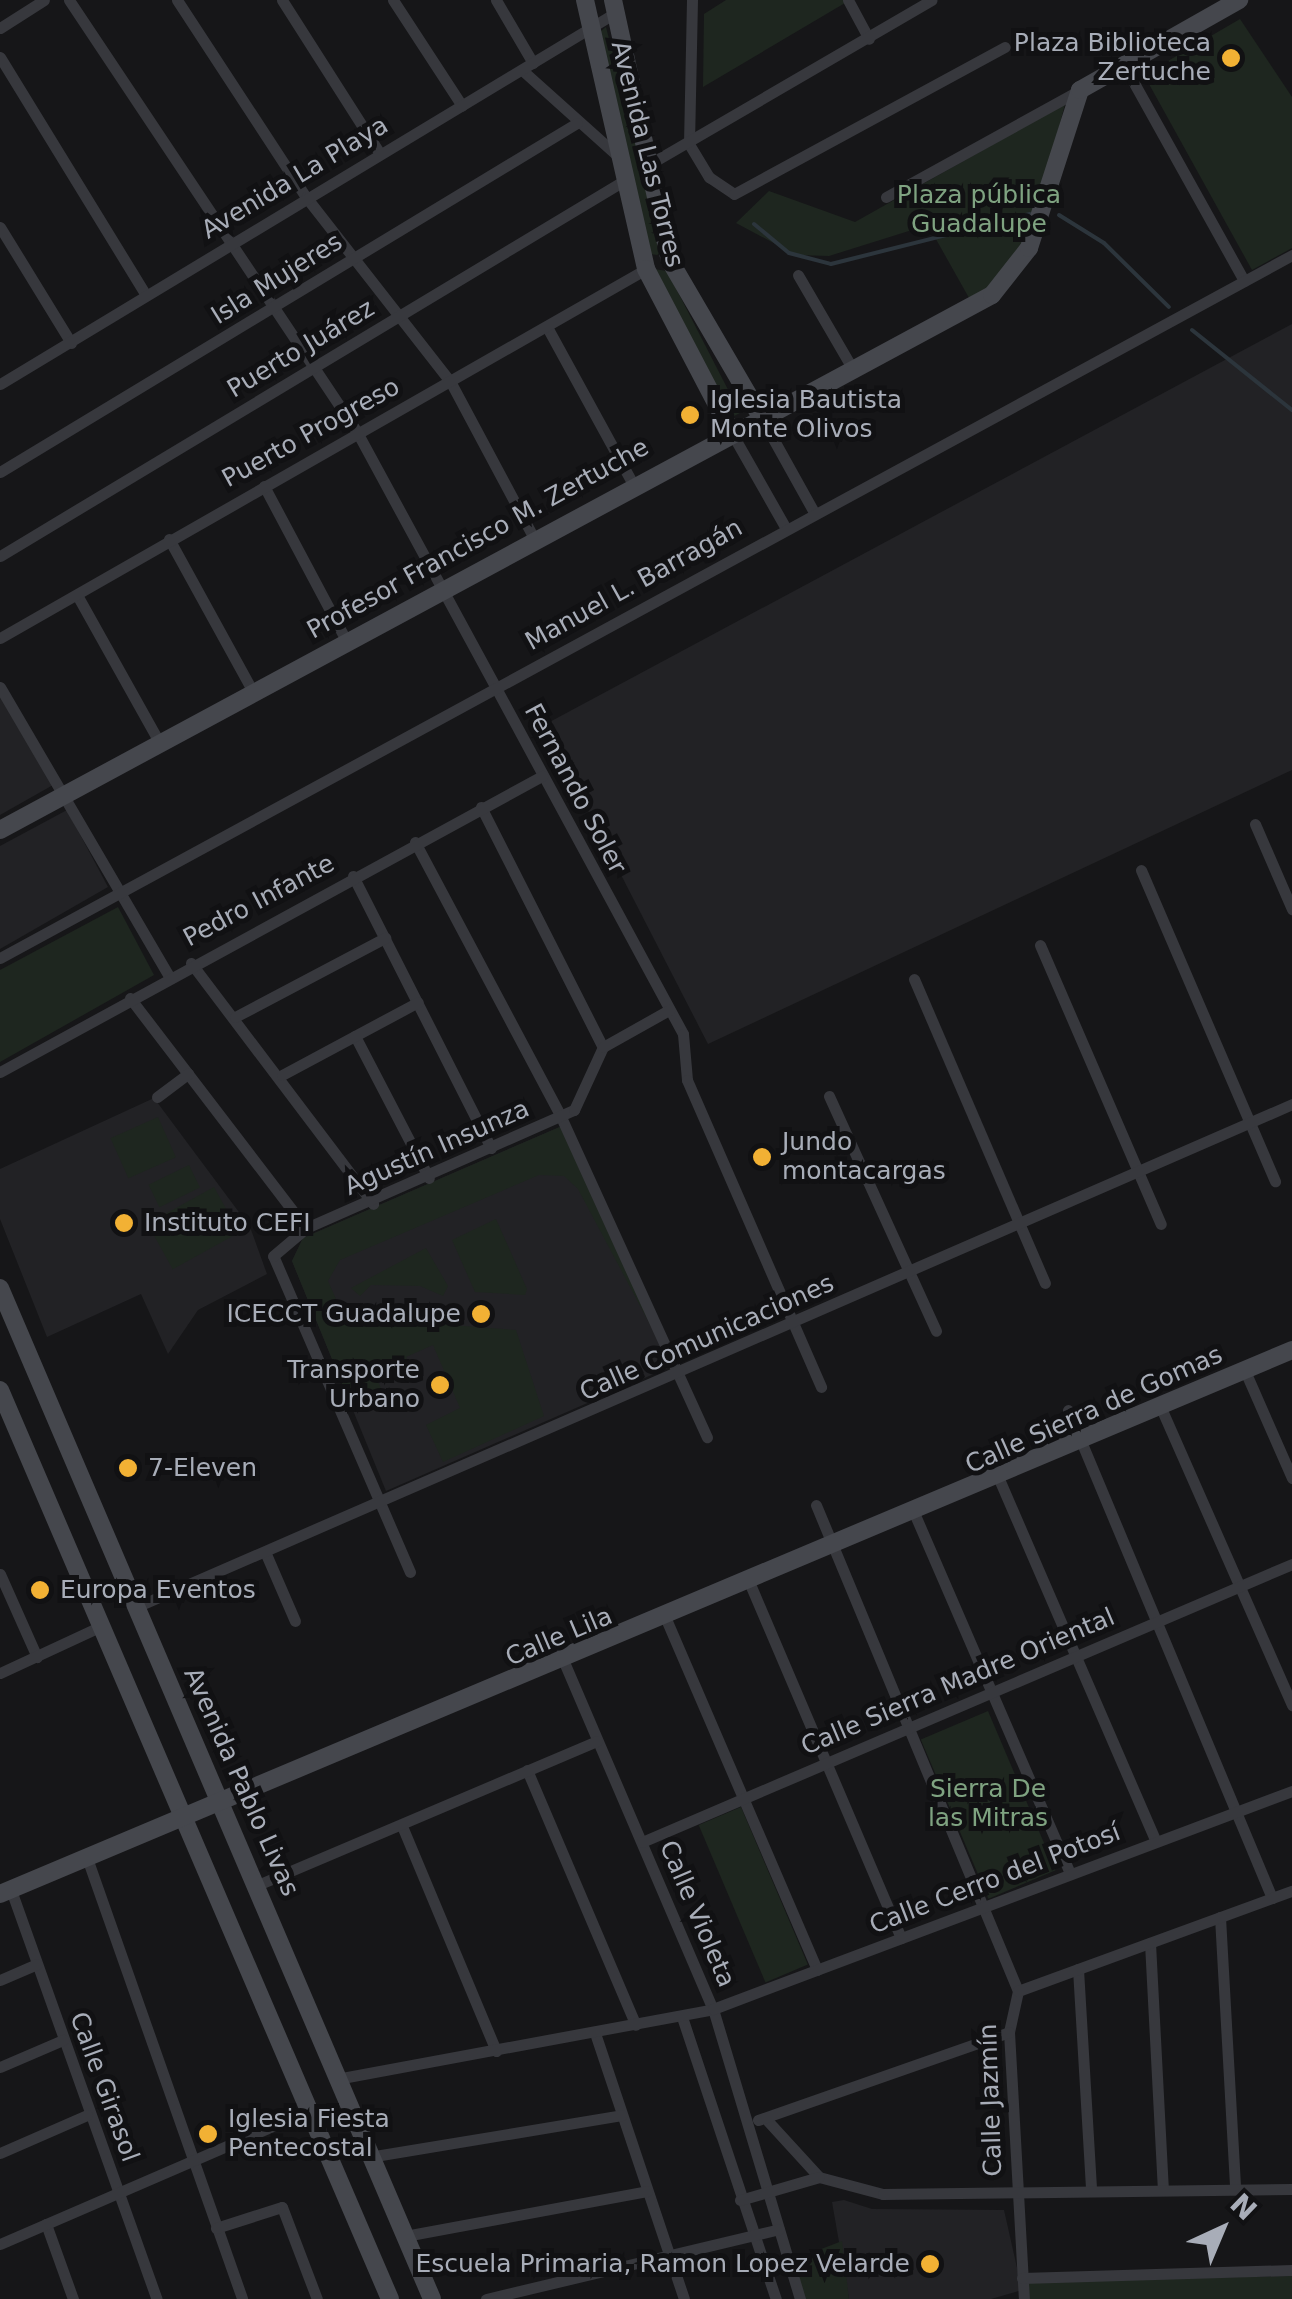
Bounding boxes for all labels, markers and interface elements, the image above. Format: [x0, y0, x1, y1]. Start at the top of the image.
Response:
place label: Plaza Biblioteca Zertuche [1014, 29, 1211, 88]
street label: Avenida Las Torres [604, 38, 690, 270]
marker: Plaza Biblioteca Zertuche [1220, 47, 1242, 69]
street label: Avenida La Playa [196, 110, 394, 246]
park label: Plaza pública Guadalupe [897, 181, 1061, 240]
street label: Isla Mujeres [206, 227, 348, 331]
street label: Puerto Juárez [222, 293, 380, 405]
street label: Puerto Progreso [217, 372, 405, 494]
place label: Iglesia Bautista Monte Olivos [710, 386, 902, 445]
marker: Iglesia Bautista Monte Olivos [679, 404, 701, 426]
street label: Profesor Francisco M. Zertuche [302, 432, 654, 646]
street label: Manuel L. Barragán [520, 513, 748, 657]
street label: Fernando Soler [518, 699, 632, 879]
street label: Pedro Infante [178, 849, 340, 953]
street label: Agustín Insunza [340, 1094, 534, 1202]
place label: Jundo montacargas [782, 1128, 946, 1187]
marker: Jundo montacargas [751, 1146, 773, 1168]
place label: Instituto CEFI [144, 1208, 311, 1238]
marker: Instituto CEFI [113, 1212, 135, 1234]
street label: Calle Comunicaciones [575, 1268, 839, 1408]
place label: ICECCT Guadalupe [226, 1299, 461, 1329]
marker: ICECCT Guadalupe [470, 1303, 492, 1325]
street label: Calle Sierra de Gomas [961, 1340, 1227, 1480]
place label: Transporte Urbano [287, 1356, 420, 1415]
marker: Transporte Urbano [429, 1374, 451, 1396]
place label: 7-Eleven [148, 1453, 257, 1483]
marker: 7-Eleven [117, 1457, 139, 1479]
place label: Europa Eventos [60, 1575, 256, 1605]
marker: Europa Eventos [29, 1579, 51, 1601]
street label: Calle Lila [501, 1601, 617, 1673]
street label: Calle Sierra Madre Oriental [797, 1602, 1119, 1762]
street label: Avenida Pablo Livas [177, 1663, 305, 1901]
park label: Sierra De las Mitras [928, 1775, 1048, 1834]
street label: Calle Cerro del Potosí [865, 1817, 1125, 1941]
street label: Calle Violeta [653, 1836, 741, 1992]
street label: Calle Girasol [63, 2008, 145, 2166]
street label: Calle Jazmín [973, 2023, 1009, 2177]
place label: Iglesia Fiesta Pentecostal [228, 2105, 390, 2164]
marker: Iglesia Fiesta Pentecostal [197, 2123, 219, 2145]
north arrow [1172, 2179, 1272, 2279]
text: N [1223, 2187, 1263, 2227]
place label: Escuela Primaria, Ramon Lopez Velarde [415, 2249, 910, 2279]
marker: Escuela Primaria, Ramon Lopez Velarde [919, 2253, 941, 2275]

